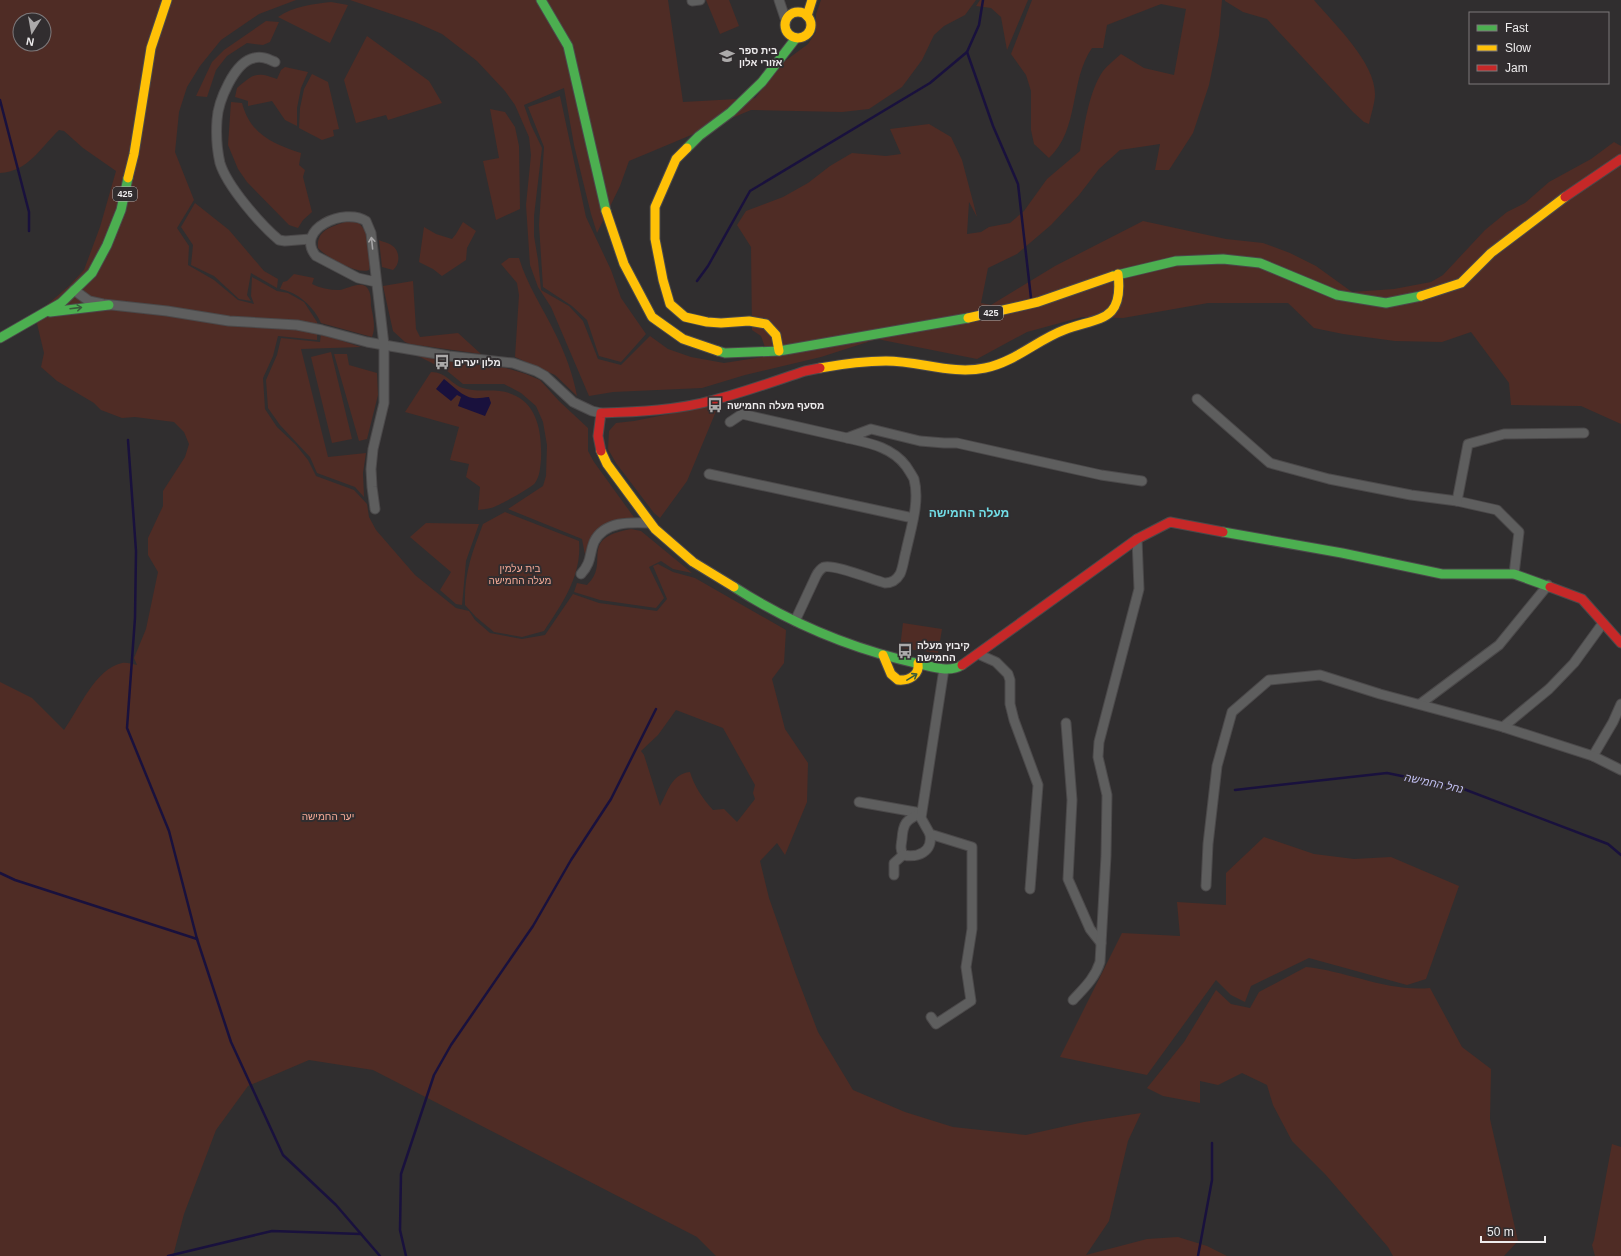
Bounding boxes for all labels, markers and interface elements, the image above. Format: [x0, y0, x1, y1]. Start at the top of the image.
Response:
north arrow [12, 12, 52, 52]
legend [1469, 12, 1609, 84]
text: Fast [1505, 21, 1529, 35]
text: N [25, 35, 35, 48]
text: Slow [1505, 41, 1531, 55]
place label: בית ספר אזורי אלון [739, 45, 783, 68]
school or university icon: בית ספר אזורי אלון [718, 47, 736, 65]
text: Jam [1505, 61, 1528, 75]
road number: 425 [113, 187, 137, 201]
one-way arrow [368, 237, 376, 250]
one-way arrow [69, 304, 82, 312]
road number: 425 [979, 306, 1003, 320]
bus stop icon: מלון יערים [433, 353, 451, 371]
place label: מלון יערים [454, 357, 501, 368]
bus stop icon: מסעף מעלה החמישה [706, 396, 724, 414]
place label: מסעף מעלה החמישה [727, 400, 824, 411]
district label: מעלה החמישה [929, 506, 1009, 520]
park label: בית עלמין מעלה החמישה [489, 563, 552, 586]
place label: קיבוץ מעלה החמישה [917, 640, 970, 663]
bus stop icon: קיבוץ מעלה החמישה [896, 642, 914, 660]
one-way arrow [906, 672, 918, 680]
water label: נחל החמישה [1403, 771, 1465, 795]
park label: יער החמישה [302, 811, 354, 822]
scale bar [1481, 1218, 1545, 1244]
text: 50 m [1487, 1225, 1514, 1239]

